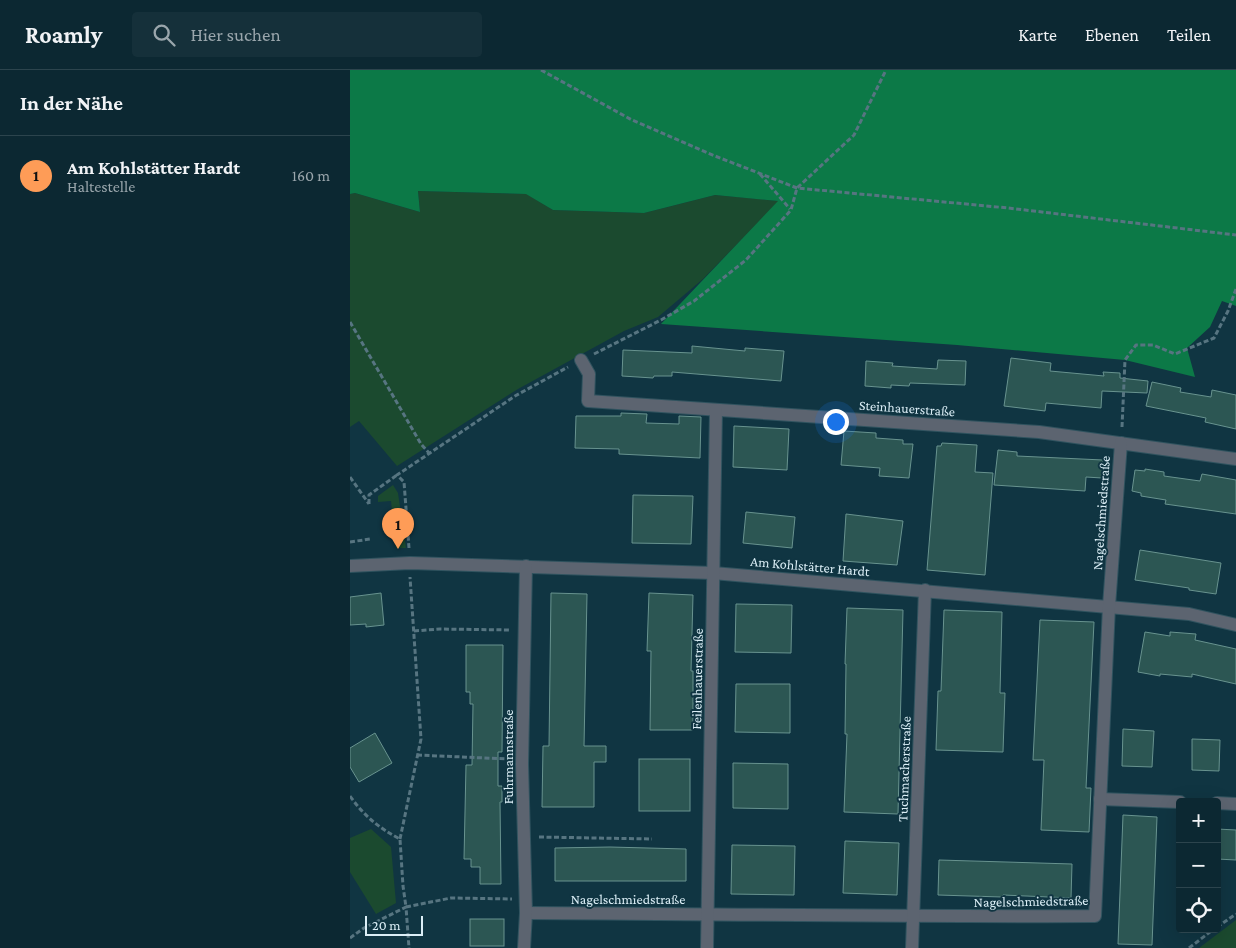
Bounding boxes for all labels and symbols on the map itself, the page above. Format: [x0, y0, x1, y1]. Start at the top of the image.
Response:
street label: Steinhauerstraße [858, 397, 956, 419]
your location [823, 409, 849, 435]
street label: Nagelschmiedstraße [1089, 455, 1113, 571]
pin: 1 [382, 508, 414, 549]
street label: Am Kohlstätter Hardt [750, 553, 871, 579]
street label: Feilenhauerstraße [688, 628, 706, 730]
street label: Fuhrmannstraße [500, 710, 516, 804]
street label: Tuchmacherstraße [894, 716, 914, 822]
street label: Nagelschmiedstraße [571, 891, 685, 907]
street label: Nagelschmiedstraße [974, 892, 1088, 910]
scale bar [365, 913, 422, 936]

